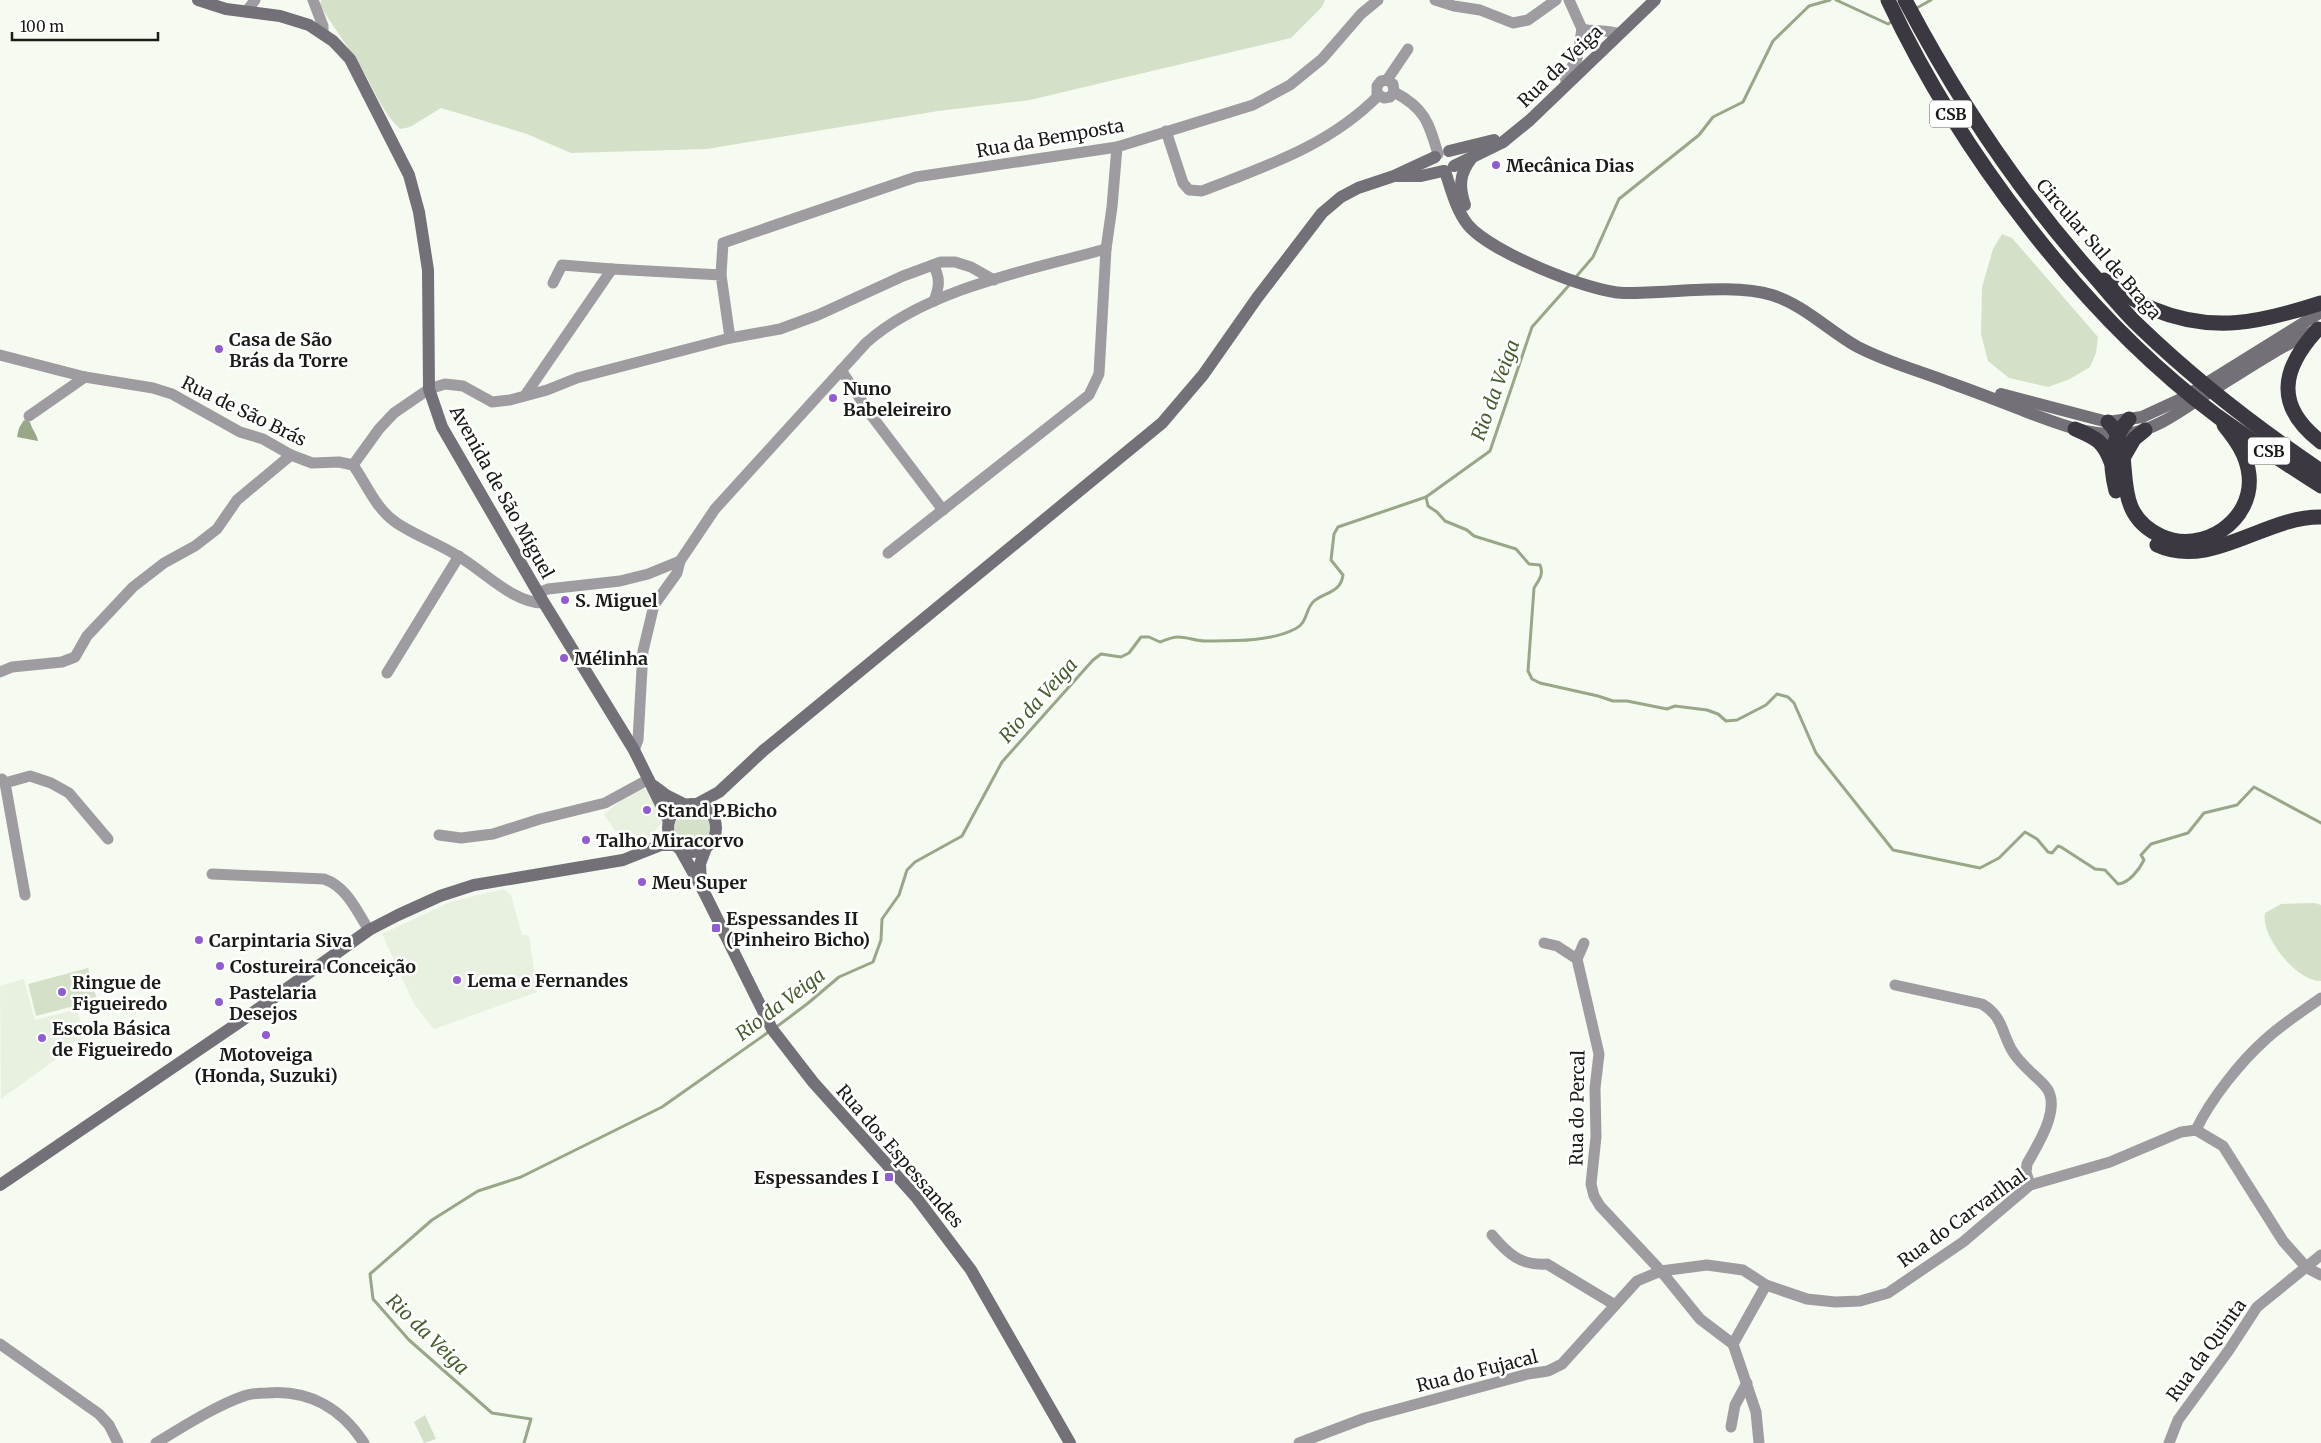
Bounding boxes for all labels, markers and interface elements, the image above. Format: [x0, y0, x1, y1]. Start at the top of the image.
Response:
scale bar [12, 10, 159, 42]
text: 100 m [20, 17, 64, 36]
street label: Rua da Veiga [1513, 20, 1607, 112]
road number: CSB [1930, 100, 1972, 128]
street label: Rua da Bemposta [974, 114, 1126, 162]
place label: Mecânica Dias [1506, 154, 1634, 177]
marker: Mecânica Dias [1490, 159, 1502, 171]
street label: Circular Sul de Braga [2032, 174, 2167, 324]
place label: Casa de São Brás da Torre [229, 328, 348, 372]
water label: Rio da Veiga [1466, 336, 1524, 444]
marker: Casa de São Brás da Torre [213, 343, 225, 355]
street label: Rua de São Brás [178, 371, 310, 451]
place label: Nuno Babeleireiro [843, 377, 951, 421]
marker: Nuno Babeleireiro [827, 392, 839, 404]
street label: Avenida de São Miguel [444, 401, 559, 583]
road number: CSB [2248, 438, 2290, 464]
place label: S. Miguel [575, 589, 658, 612]
marker: S. Miguel [559, 594, 571, 606]
place label: Mélinha [574, 647, 648, 670]
marker: Mélinha [558, 652, 570, 664]
water label: Rio da Veiga [994, 653, 1082, 747]
place label: Stand P.Bicho [657, 799, 777, 822]
marker: Stand P.Bicho [641, 804, 653, 816]
place label: Talho Miracorvo [596, 829, 744, 852]
marker: Talho Miracorvo [580, 834, 592, 846]
place label: Meu Super [652, 871, 747, 894]
marker: Meu Super [636, 876, 648, 888]
place label: Espessandes II (Pinheiro Bicho) [726, 907, 870, 951]
marker: Espessandes II (Pinheiro Bicho) [710, 922, 722, 934]
place label: Carpintaria Siva [209, 929, 352, 952]
marker: Carpintaria Siva [193, 934, 205, 946]
place label: Costureira Conceição [230, 955, 416, 978]
marker: Costureira Conceição [214, 960, 226, 972]
water label: Rio da Veiga [731, 963, 830, 1045]
place label: Lema e Fernandes [467, 969, 628, 992]
place label: Ringue de Figueiredo [72, 971, 168, 1015]
marker: Lema e Fernandes [451, 974, 463, 986]
place label: Pastelaria Desejos [229, 981, 317, 1025]
marker: Ringue de Figueiredo [56, 986, 68, 998]
marker: Pastelaria Desejos [213, 996, 225, 1008]
place label: Escola Básica de Figueiredo [52, 1017, 173, 1061]
marker: Motoveiga (Honda, Suzuki) [260, 1029, 272, 1041]
marker: Escola Básica de Figueiredo [36, 1032, 48, 1044]
place label: Motoveiga (Honda, Suzuki) [194, 1043, 338, 1087]
street label: Rua do Percal [1564, 1049, 1590, 1166]
street label: Rua dos Espessandes [831, 1080, 969, 1233]
street label: Rua do Carvarlhal [1893, 1163, 2031, 1272]
place label: Espessandes I [754, 1166, 879, 1189]
marker: Espessandes I [883, 1171, 895, 1183]
water label: Rio da Veiga [382, 1289, 474, 1379]
street label: Rua da Quinta [2161, 1294, 2251, 1406]
street label: Rua do Fujacal [1414, 1345, 1541, 1397]

